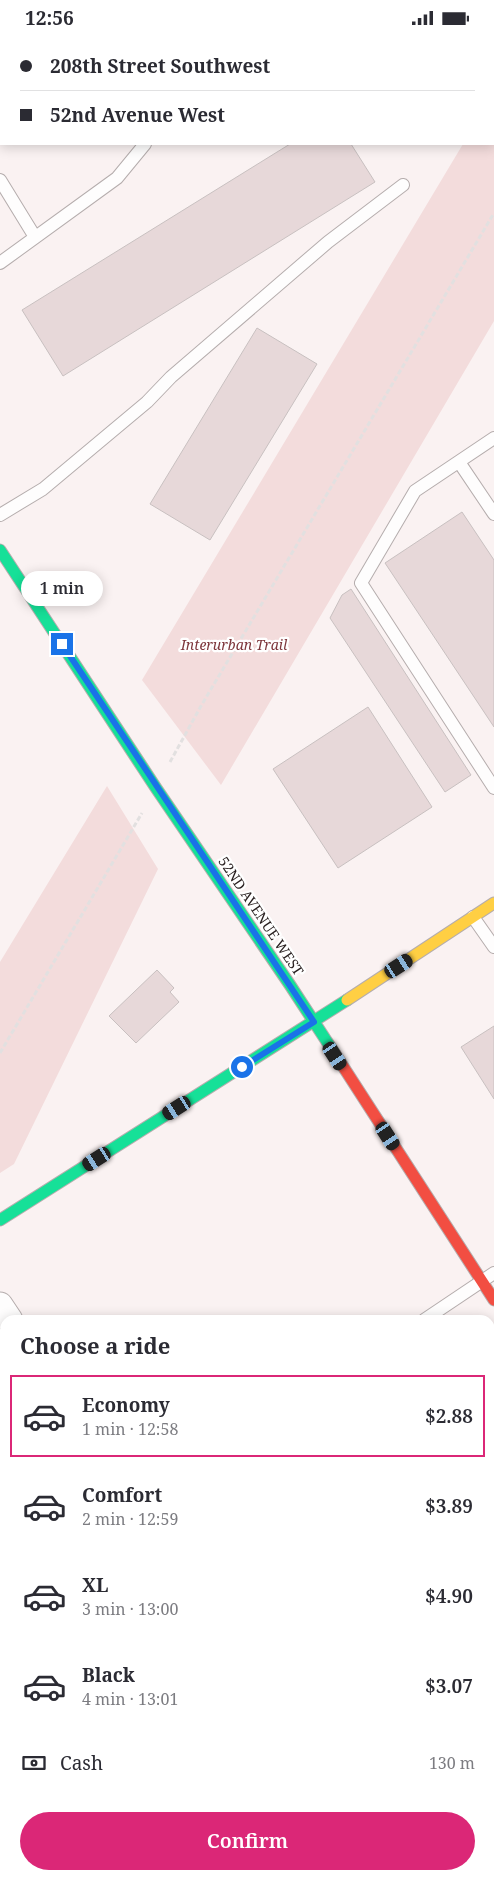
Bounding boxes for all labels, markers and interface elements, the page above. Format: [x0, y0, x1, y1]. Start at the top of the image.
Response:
text: 12:56 [25, 5, 74, 31]
text: 208th Street Southwest [50, 53, 270, 79]
text: 52nd Avenue West [50, 102, 225, 128]
callout: 1 min [21, 571, 103, 607]
text: 1 min [40, 577, 84, 599]
route end [51, 633, 73, 655]
park label: Interurban Trail [180, 635, 288, 654]
street label: 52ND AVENUE WEST [215, 853, 309, 979]
car [382, 952, 415, 980]
car [320, 1039, 349, 1073]
route start [231, 1056, 253, 1078]
car [160, 1094, 193, 1122]
car [373, 1119, 402, 1153]
car [80, 1145, 113, 1173]
text: Choose a ride [20, 1330, 170, 1360]
text: Economy [82, 1392, 170, 1418]
icon: car [22, 1394, 67, 1439]
text: $2.88 [425, 1403, 473, 1429]
text: 1 min · 12:58 [82, 1418, 178, 1440]
text: Comfort [82, 1482, 162, 1508]
icon: car [22, 1484, 67, 1529]
text: $3.89 [425, 1493, 473, 1519]
text: 2 min · 12:59 [82, 1508, 178, 1530]
text: XL [82, 1572, 108, 1598]
icon: car [22, 1574, 67, 1619]
text: $4.90 [425, 1583, 473, 1609]
text: 3 min · 13:00 [82, 1598, 178, 1620]
text: Black [82, 1662, 135, 1688]
icon: car [22, 1664, 67, 1709]
text: $3.07 [425, 1673, 473, 1699]
text: 4 min · 13:01 [82, 1688, 178, 1710]
icon: cash [20, 1749, 48, 1777]
text: Cash [60, 1750, 103, 1776]
text: 130 m [429, 1752, 475, 1774]
button: Confirm [20, 1812, 475, 1870]

